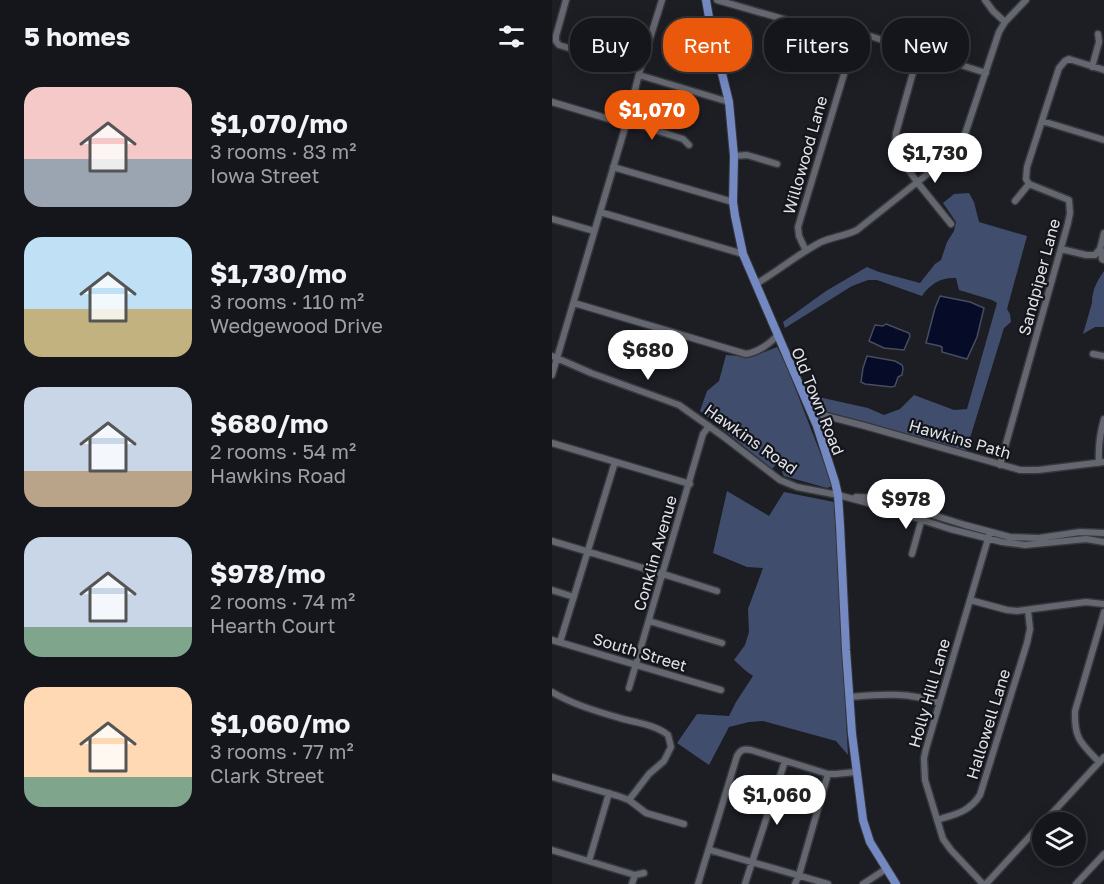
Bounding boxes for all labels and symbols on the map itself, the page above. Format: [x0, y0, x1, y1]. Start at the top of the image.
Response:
pin: $1,070 [603, 90, 701, 141]
street label: Willowood Lane [779, 93, 831, 217]
pin: $1,730 [886, 133, 984, 184]
street label: Sandpiper Lane [1014, 217, 1064, 337]
pin: $680 [612, 330, 684, 381]
street label: Old Town Road [787, 344, 849, 458]
street label: Hawkins Road [701, 400, 801, 478]
street label: Hawkins Path [907, 415, 1013, 463]
pin: $978 [870, 479, 942, 530]
street label: Conklin Avenue [629, 493, 681, 613]
street label: South Street [591, 628, 689, 676]
street label: Holly Hill Lane [904, 636, 954, 750]
street label: Hallowell Lane [962, 666, 1014, 782]
pin: $1,060 [728, 775, 826, 826]

